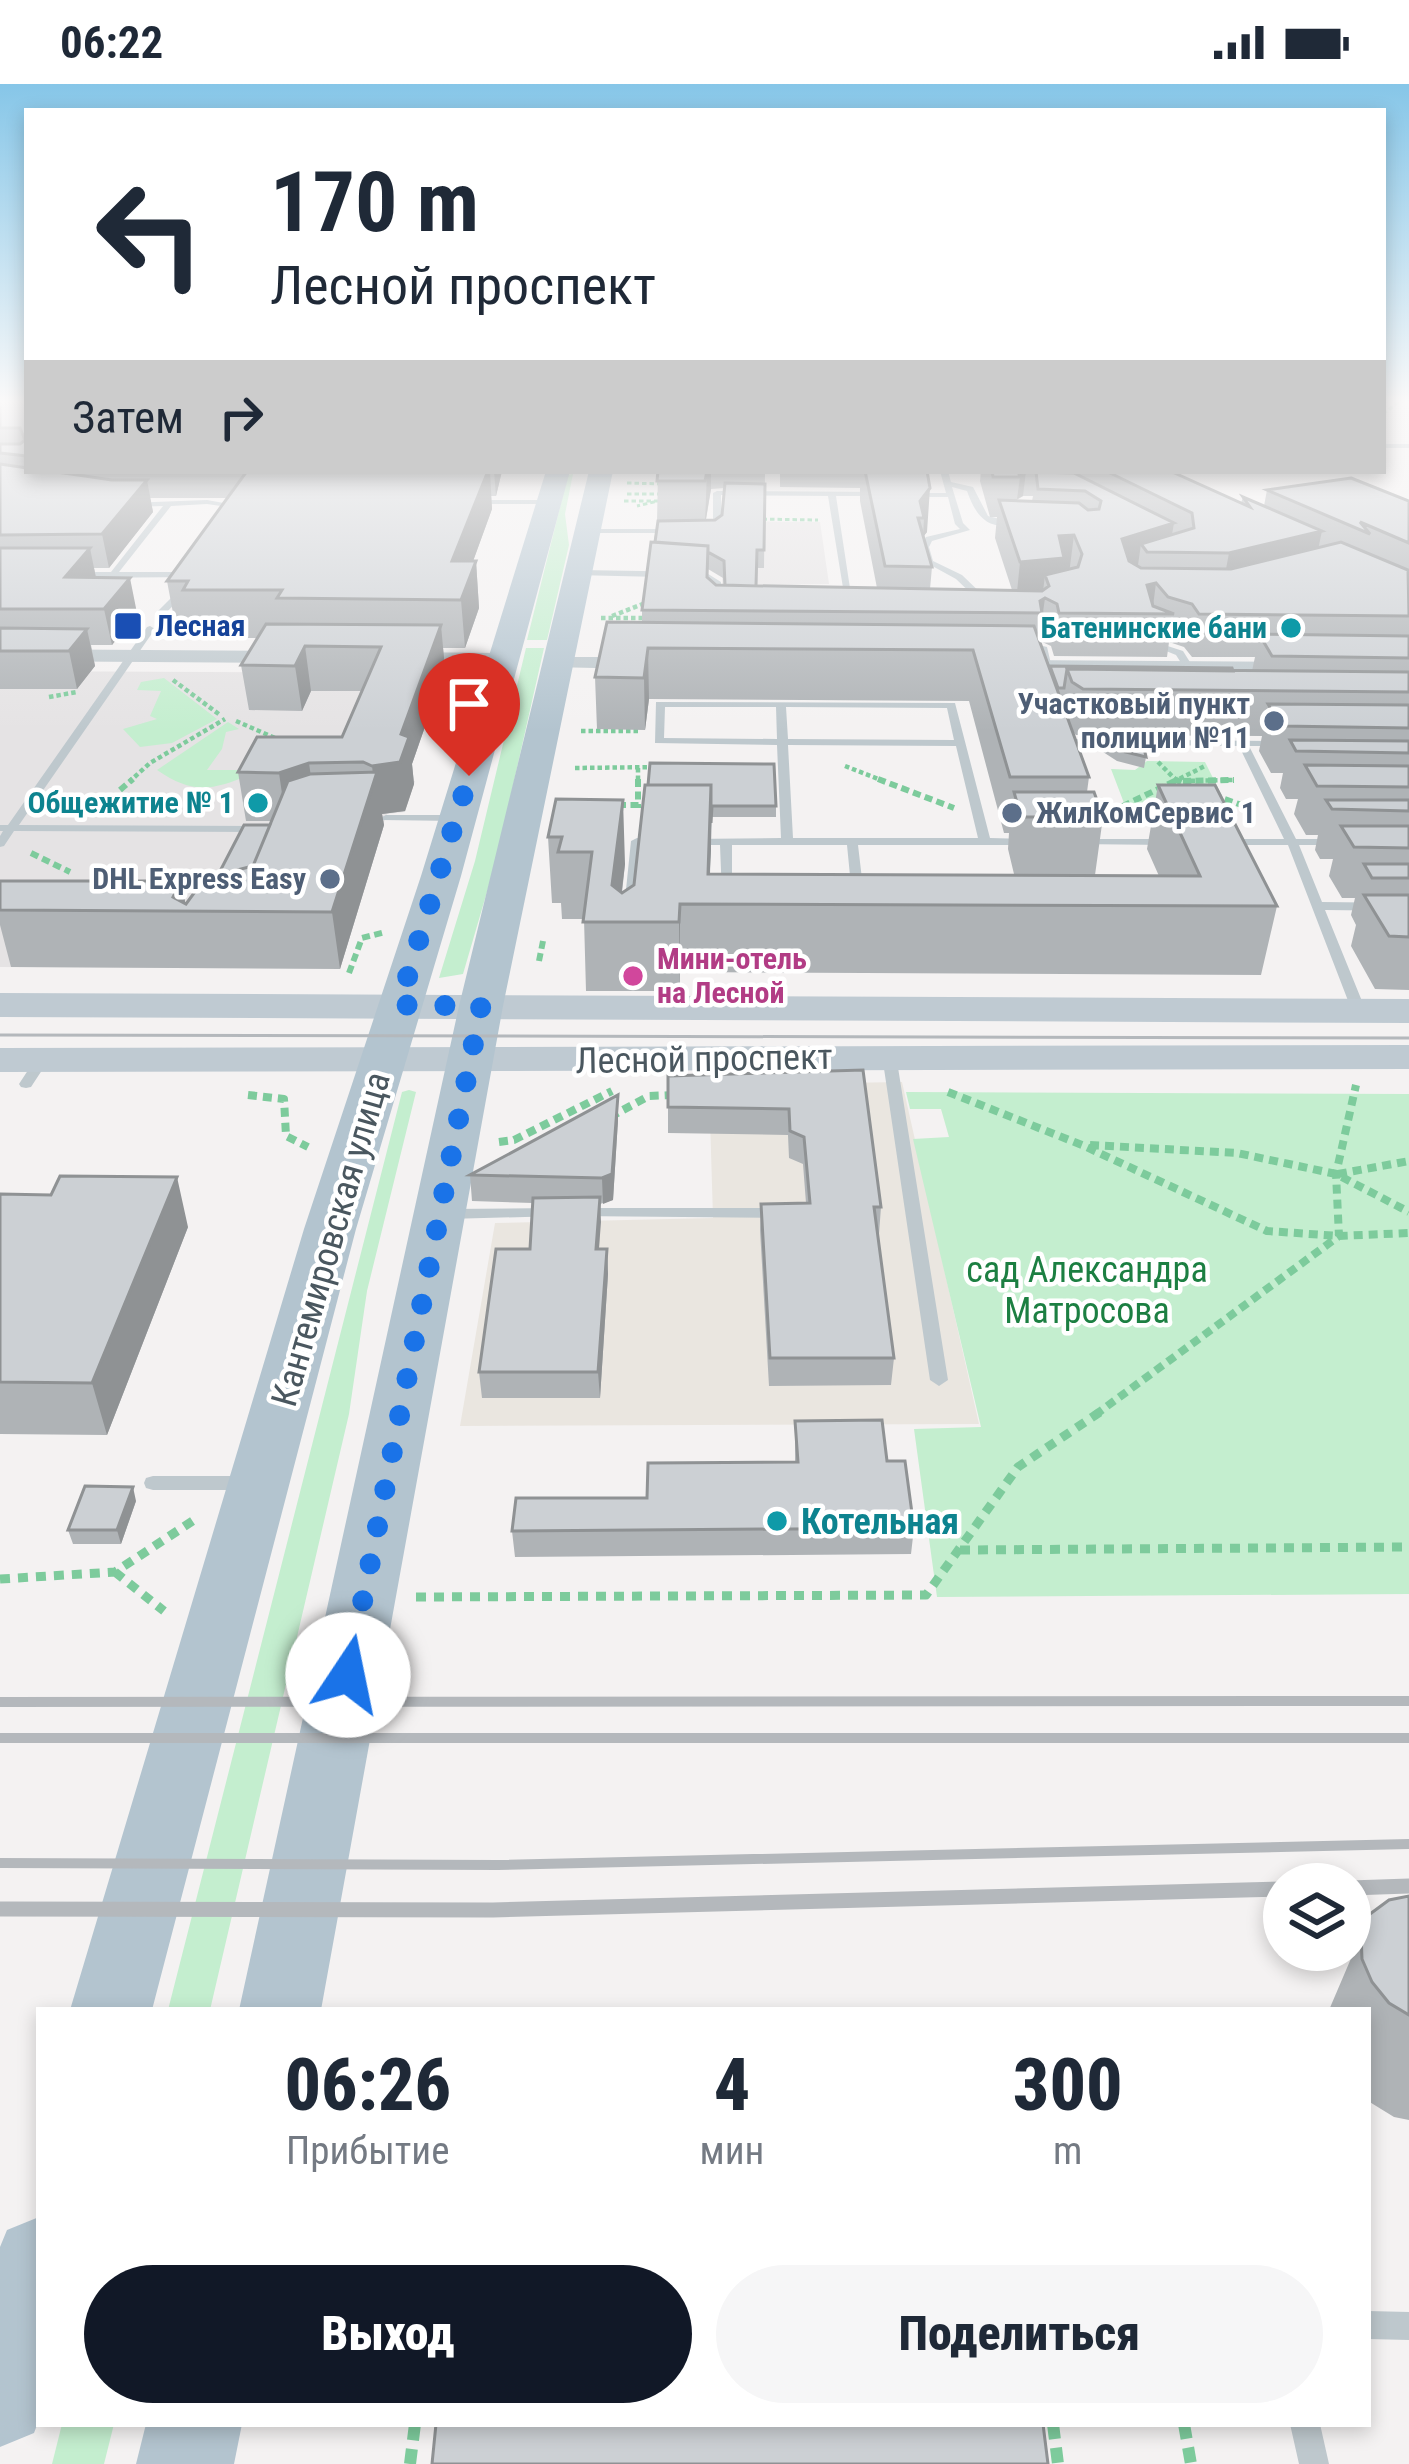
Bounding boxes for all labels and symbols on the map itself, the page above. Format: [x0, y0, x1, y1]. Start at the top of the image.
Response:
place label: Лесная [155, 608, 245, 643]
marker: Лесная [112, 610, 144, 642]
place label: Батенинские бани [1040, 610, 1267, 645]
marker: Батенинские бани [1278, 615, 1304, 641]
pin [418, 653, 520, 776]
place label: Участковый пункт полиции №11 [1018, 686, 1250, 755]
marker: Участковый пункт полиции №11 [1261, 708, 1287, 734]
place label: Общежитие № 1 [27, 785, 234, 820]
marker: Общежитие № 1 [245, 790, 271, 816]
place label: ЖилКомСервис 1 [1036, 795, 1256, 830]
marker: ЖилКомСервис 1 [999, 800, 1025, 826]
place label: DHL Express Easy [92, 861, 307, 896]
marker: DHL Express Easy [317, 866, 343, 892]
place label: Мини-отель на Лесной [657, 941, 807, 1010]
marker: Мини-отель на Лесной [620, 963, 646, 989]
street label: Лесной проспект [575, 1036, 833, 1082]
street label: Кантемировская улица [263, 1067, 399, 1411]
park label: cад Александра Матросова [966, 1249, 1208, 1332]
place label: Котельная [801, 1501, 959, 1543]
marker: Котельная [764, 1508, 790, 1534]
position arrow [285, 1612, 411, 1738]

